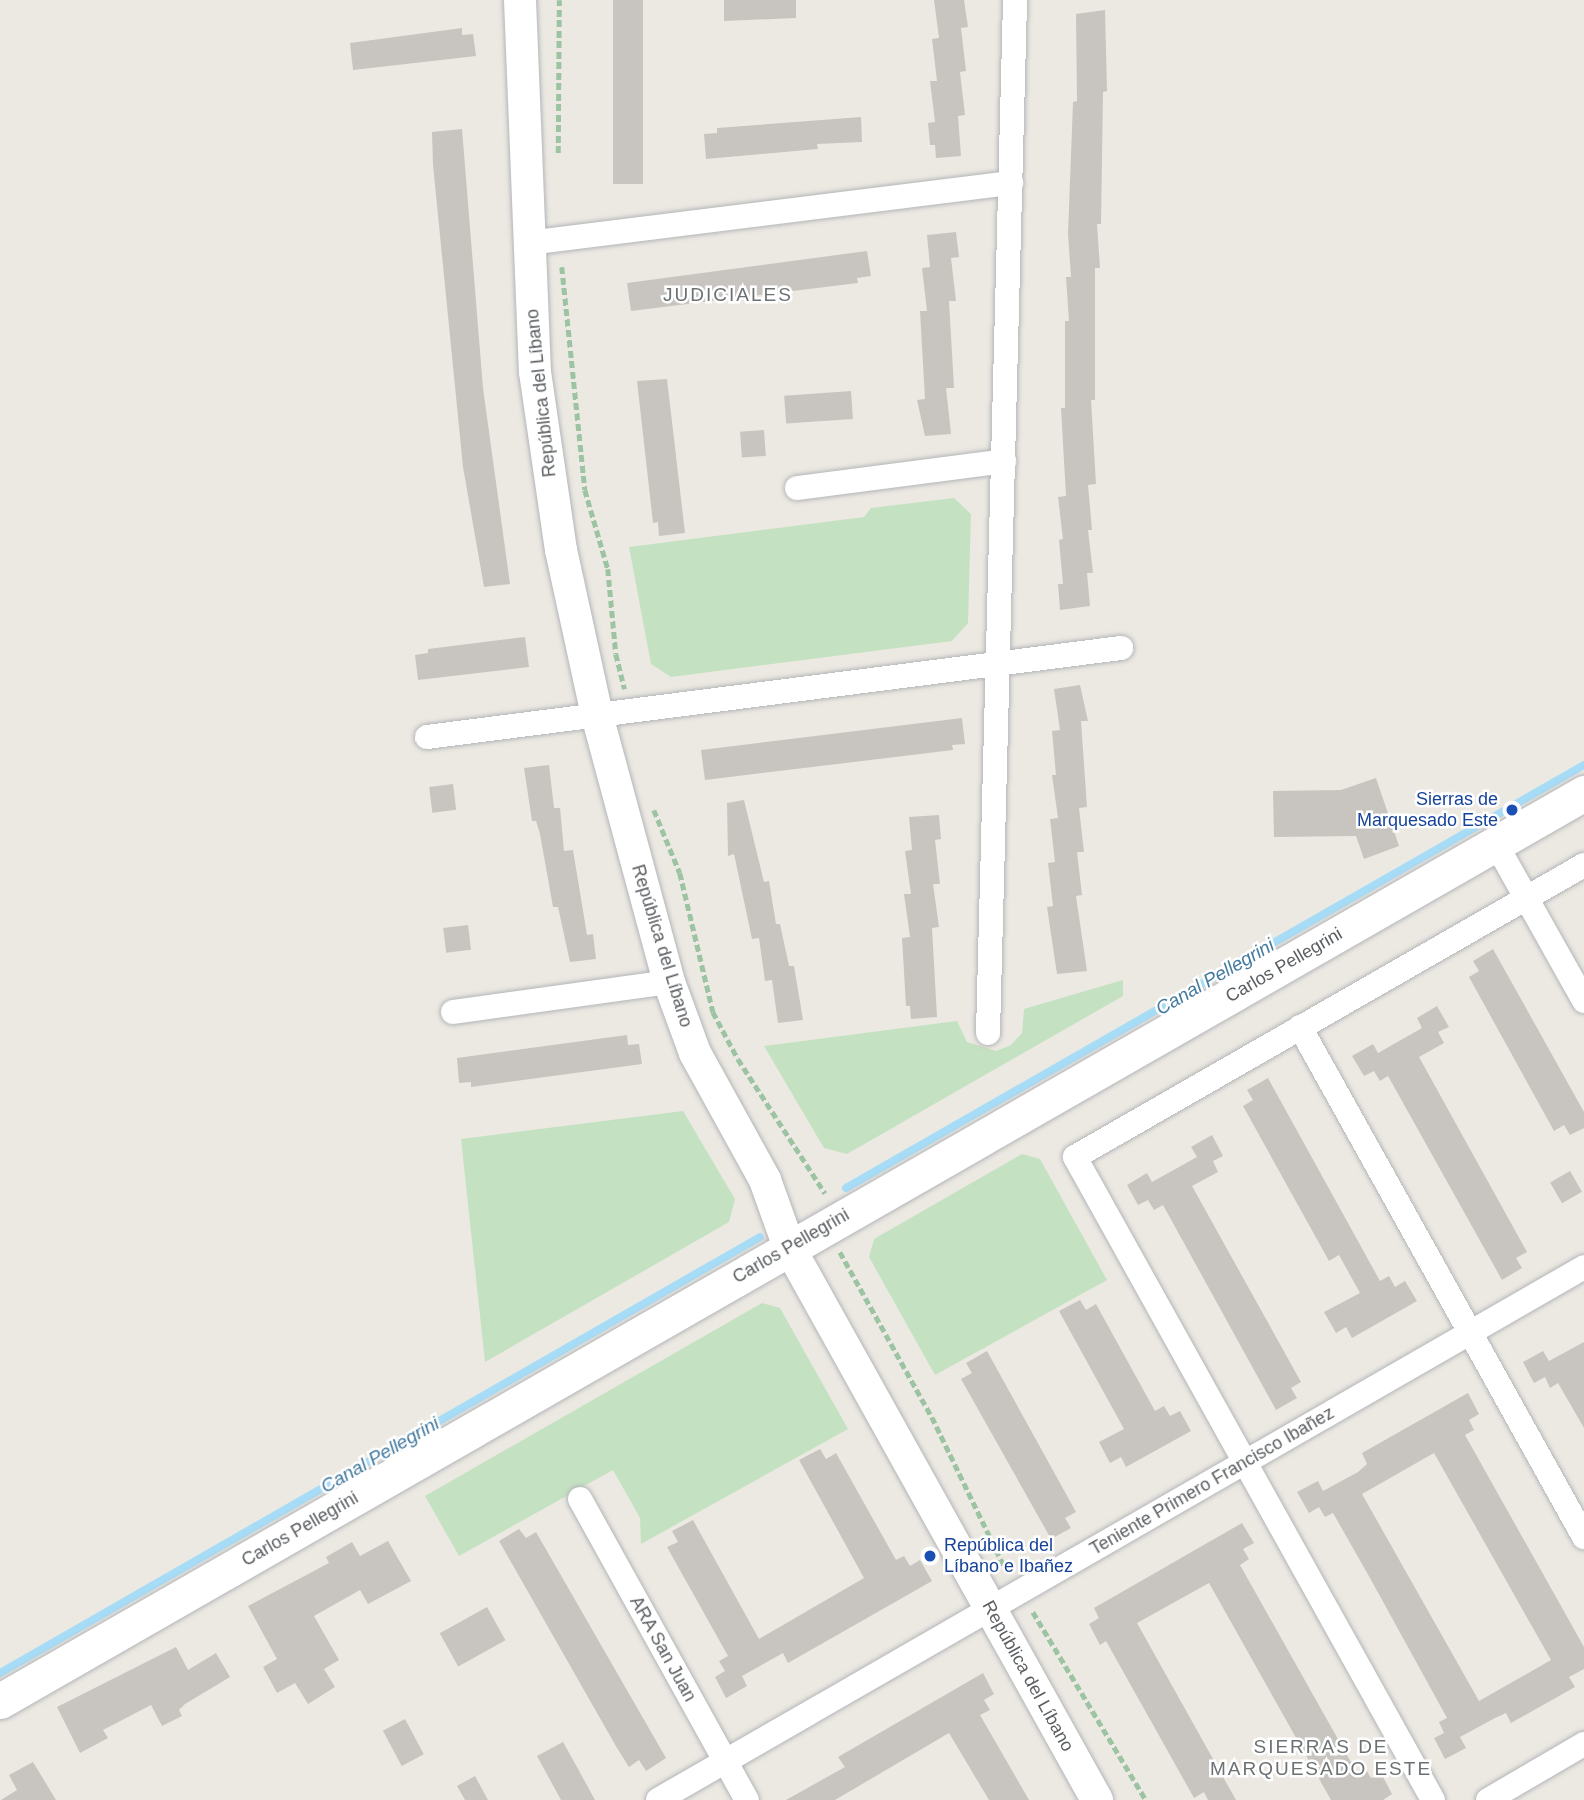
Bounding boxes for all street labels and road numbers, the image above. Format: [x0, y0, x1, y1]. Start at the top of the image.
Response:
street label: República del Líbano [521, 308, 561, 478]
street label: República del Líbano [627, 862, 697, 1030]
street label: Carlos Pellegrini [1222, 923, 1346, 1007]
street label: Carlos Pellegrini [729, 1204, 853, 1288]
street label: Teniente Primero Francisco Ibañez [1086, 1402, 1338, 1560]
street label: Carlos Pellegrini [238, 1487, 362, 1571]
street label: ARA San Juan [625, 1592, 701, 1706]
street label: República del Líbano [978, 1597, 1078, 1755]

